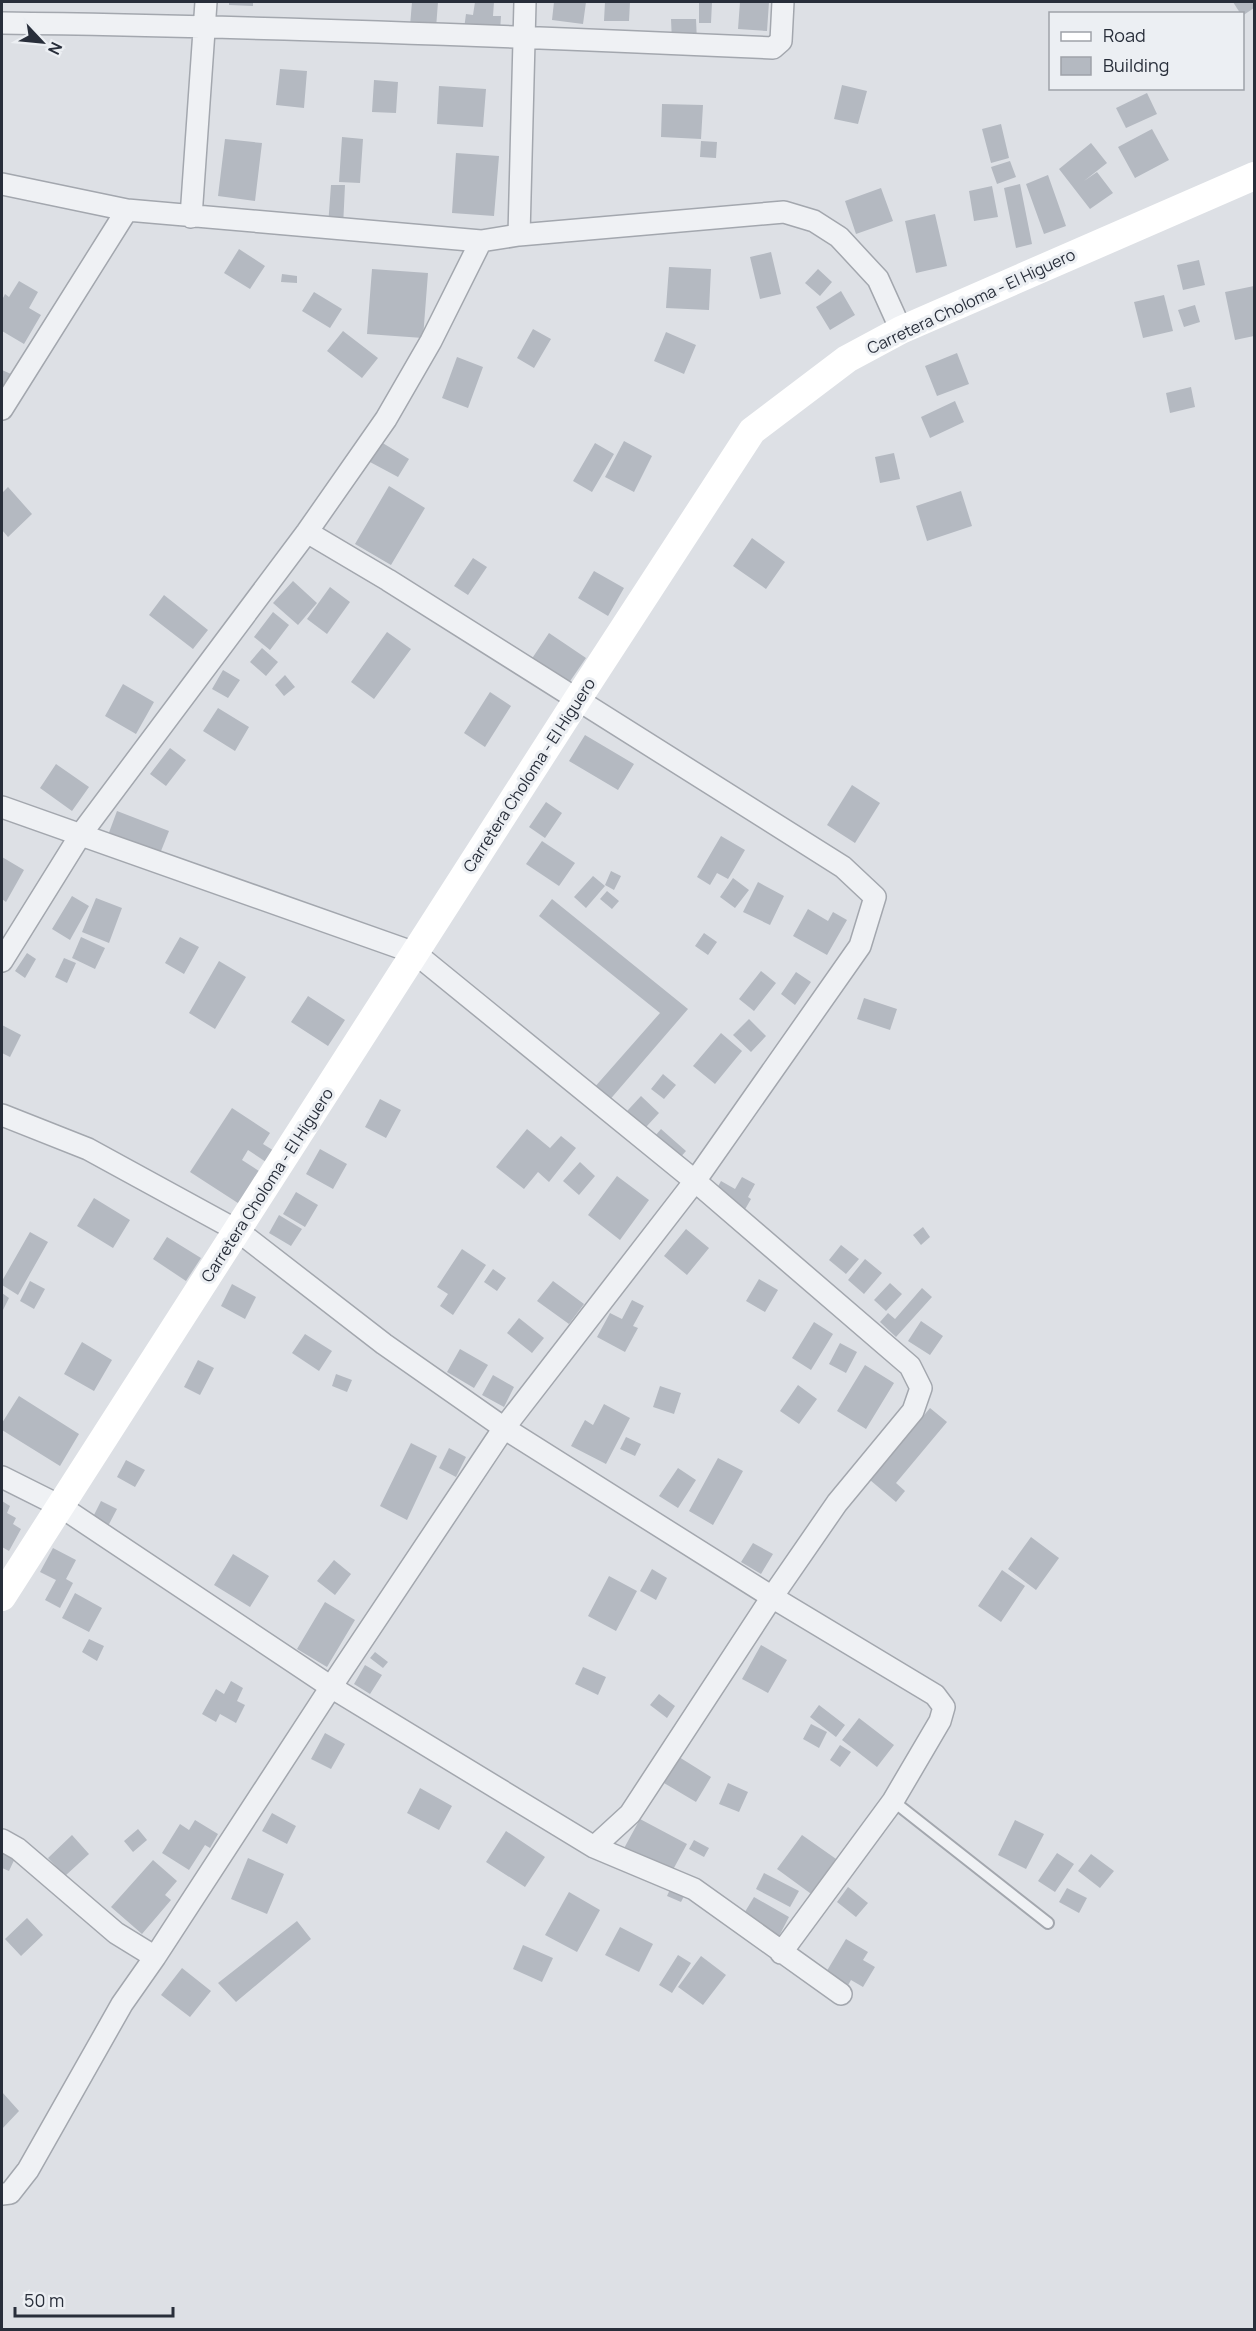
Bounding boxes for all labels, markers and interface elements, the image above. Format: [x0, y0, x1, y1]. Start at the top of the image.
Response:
north arrow [12, 12, 72, 72]
legend [1049, 12, 1244, 90]
text: Road [1103, 23, 1146, 47]
text: N [43, 39, 68, 59]
text: Building [1103, 53, 1169, 77]
street label: Carretera Choloma - El Higuero [863, 243, 1079, 359]
street label: Carretera Choloma - El Higuero [458, 674, 600, 876]
street label: Carretera Choloma - El Higuero [196, 1084, 338, 1286]
scale bar [15, 2280, 172, 2318]
text: 50 m [24, 2288, 64, 2312]

